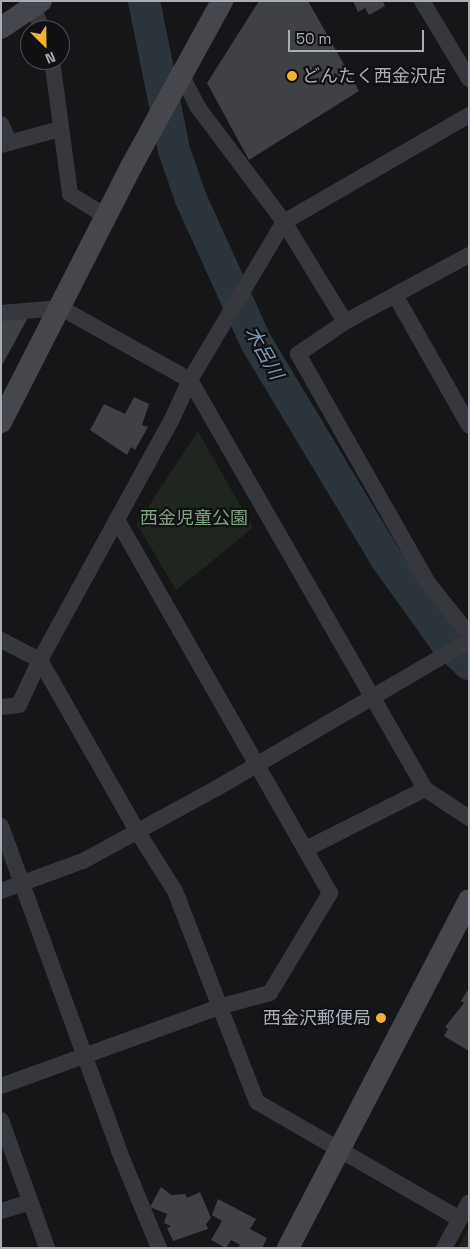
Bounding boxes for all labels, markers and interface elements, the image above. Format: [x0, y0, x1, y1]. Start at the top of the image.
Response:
north arrow [20, 20, 70, 70]
scale bar [290, 20, 426, 52]
text: 50 m [296, 29, 331, 48]
text: N [43, 48, 58, 68]
place label: どんたく西金沢店 [302, 65, 446, 87]
marker: どんたく西金沢店 [286, 70, 298, 82]
water label: 木呂川 [240, 323, 288, 383]
park label: 西金児童公園 [140, 507, 248, 529]
place label: 西金沢郵便局 [263, 1007, 371, 1029]
marker: 西金沢郵便局 [375, 1012, 387, 1024]

